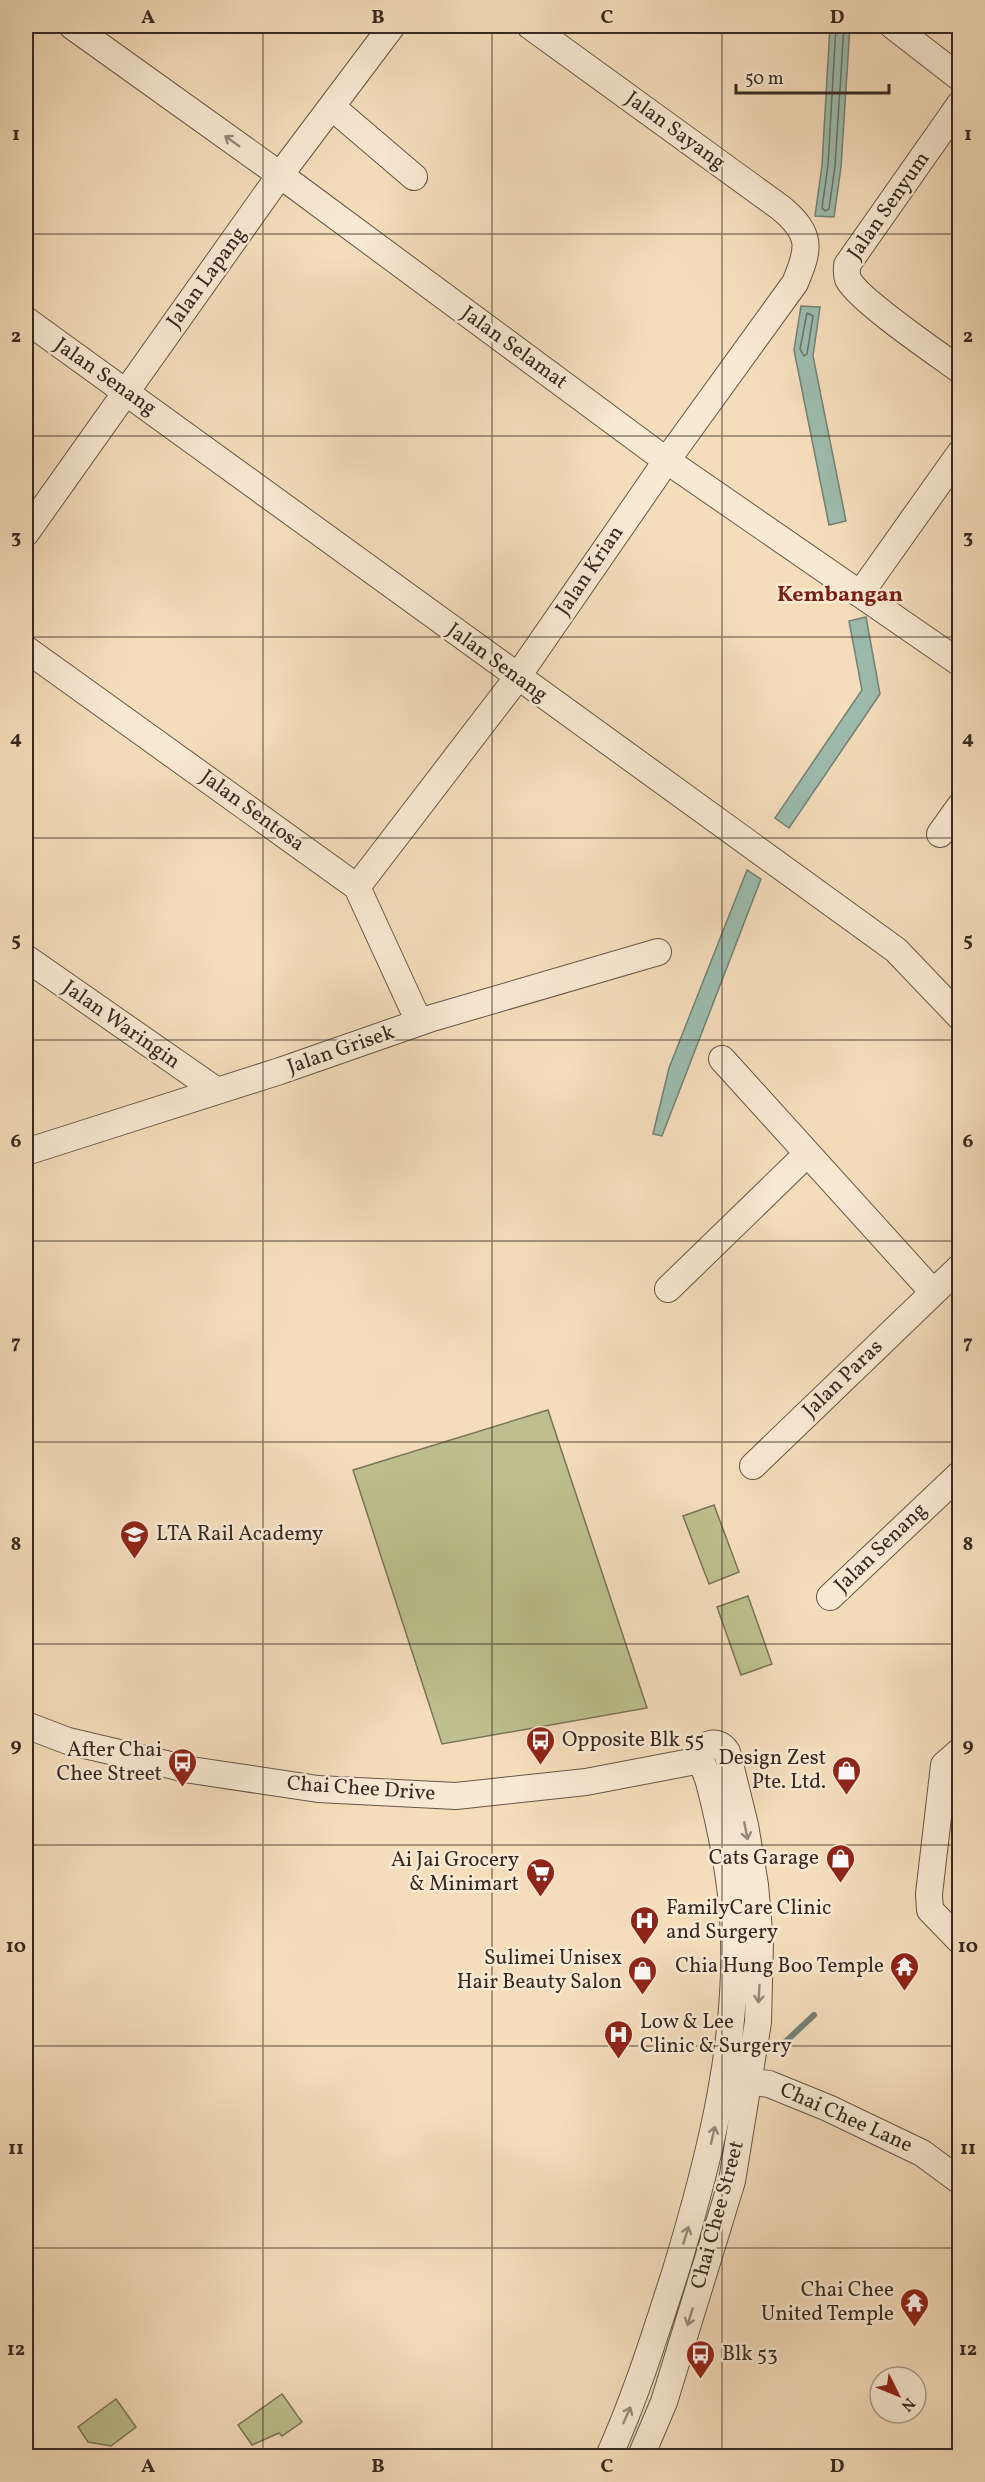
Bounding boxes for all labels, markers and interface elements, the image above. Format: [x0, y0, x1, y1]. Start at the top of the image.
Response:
text: A [141, 4, 155, 32]
text: B [371, 4, 385, 32]
text: C [601, 4, 614, 32]
text: D [830, 4, 844, 32]
scale bar [736, 57, 889, 95]
text: 50 m [745, 67, 784, 92]
street label: Jalan Sayang [619, 85, 731, 177]
text: 1 [12, 121, 20, 149]
text: 1 [964, 121, 972, 149]
one-way arrow [225, 135, 241, 147]
street label: Jalan Senyum [841, 146, 937, 266]
street label: Jalan Lapang [160, 221, 254, 335]
street label: Jalan Selamat [455, 299, 573, 397]
text: 2 [11, 323, 21, 351]
text: 2 [963, 323, 973, 351]
street label: Jalan Senang [48, 331, 162, 423]
street label: Jalan Krian [549, 520, 631, 622]
text: 3 [11, 524, 21, 552]
text: 3 [963, 524, 973, 552]
district label: Kembangan [777, 580, 903, 611]
street label: Jalan Senang [440, 616, 554, 710]
text: 4 [10, 725, 22, 753]
text: 4 [962, 725, 974, 753]
street label: Jalan Sentosa [194, 763, 310, 859]
text: 5 [11, 927, 21, 955]
text: 5 [963, 927, 973, 955]
street label: Jalan Waringin [56, 974, 186, 1076]
street label: Jalan Grisek [283, 1018, 399, 1082]
text: 6 [11, 1128, 22, 1156]
text: 6 [963, 1128, 974, 1156]
text: 7 [11, 1329, 21, 1357]
text: 7 [963, 1329, 973, 1357]
street label: Jalan Paras [796, 1333, 890, 1425]
street label: Jalan Senang [828, 1496, 934, 1600]
school or university icon: LTA Rail Academy [119, 1518, 151, 1560]
place label: LTA Rail Academy [156, 1520, 324, 1549]
text: 8 [11, 1531, 21, 1559]
text: 8 [963, 1531, 973, 1559]
bus stop icon: Opposite Blk 55 [525, 1724, 557, 1766]
place label: Opposite Blk 55 [562, 1726, 704, 1755]
text: 9 [10, 1732, 22, 1760]
text: 9 [962, 1732, 974, 1760]
place label: After Chai Chee Street [57, 1736, 162, 1789]
place label: Design Zest Pte. Ltd. [718, 1744, 826, 1797]
bus stop icon: After Chai Chee Street [167, 1746, 199, 1788]
shop icon: Design Zest Pte. Ltd. [831, 1754, 863, 1796]
street label: Chai Chee Drive [286, 1769, 436, 1809]
one-way arrow [741, 1821, 752, 1841]
shop icon: Cats Garage [824, 1842, 856, 1884]
place label: Cats Garage [709, 1844, 819, 1873]
place label: Ai Jai Grocery & Minimart [391, 1846, 520, 1899]
supermarket icon: Ai Jai Grocery & Minimart [524, 1856, 556, 1898]
place label: FamilyCare Clinic and Surgery [666, 1894, 831, 1947]
hospital icon: FamilyCare Clinic and Surgery [629, 1904, 661, 1946]
text: 10 [6, 1933, 26, 1961]
text: 10 [958, 1933, 978, 1961]
place label: Sulimei Unisex Hair Beauty Salon [457, 1944, 622, 1997]
temple icon: Chia Hung Boo Temple [889, 1950, 921, 1992]
place label: Chia Hung Boo Temple [675, 1952, 884, 1981]
shop icon: Sulimei Unisex Hair Beauty Salon [627, 1954, 659, 1996]
one-way arrow [754, 1984, 765, 2004]
place label: Low & Lee Clinic & Surgery [640, 2008, 792, 2061]
hospital icon: Low & Lee Clinic & Surgery [603, 2018, 635, 2060]
street label: Chai Chee Lane [775, 2076, 917, 2160]
one-way arrow [707, 2125, 719, 2144]
text: 11 [8, 2135, 24, 2163]
text: 11 [960, 2135, 976, 2163]
street label: Chai Chee Street [684, 2138, 752, 2292]
one-way arrow [681, 2226, 692, 2245]
place label: Chai Chee United Temple [761, 2276, 894, 2329]
temple icon: Chai Chee United Temple [899, 2286, 931, 2328]
one-way arrow [684, 2307, 695, 2326]
text: 12 [7, 2336, 25, 2364]
text: 12 [959, 2336, 977, 2364]
bus stop icon: Blk 53 [685, 2338, 717, 2380]
place label: Blk 53 [722, 2340, 778, 2369]
north arrow [868, 2365, 928, 2425]
text: N [895, 2392, 920, 2416]
one-way arrow [622, 2406, 634, 2424]
text: A [141, 2453, 155, 2481]
text: B [371, 2453, 385, 2481]
text: C [601, 2453, 614, 2481]
text: D [830, 2453, 844, 2481]

